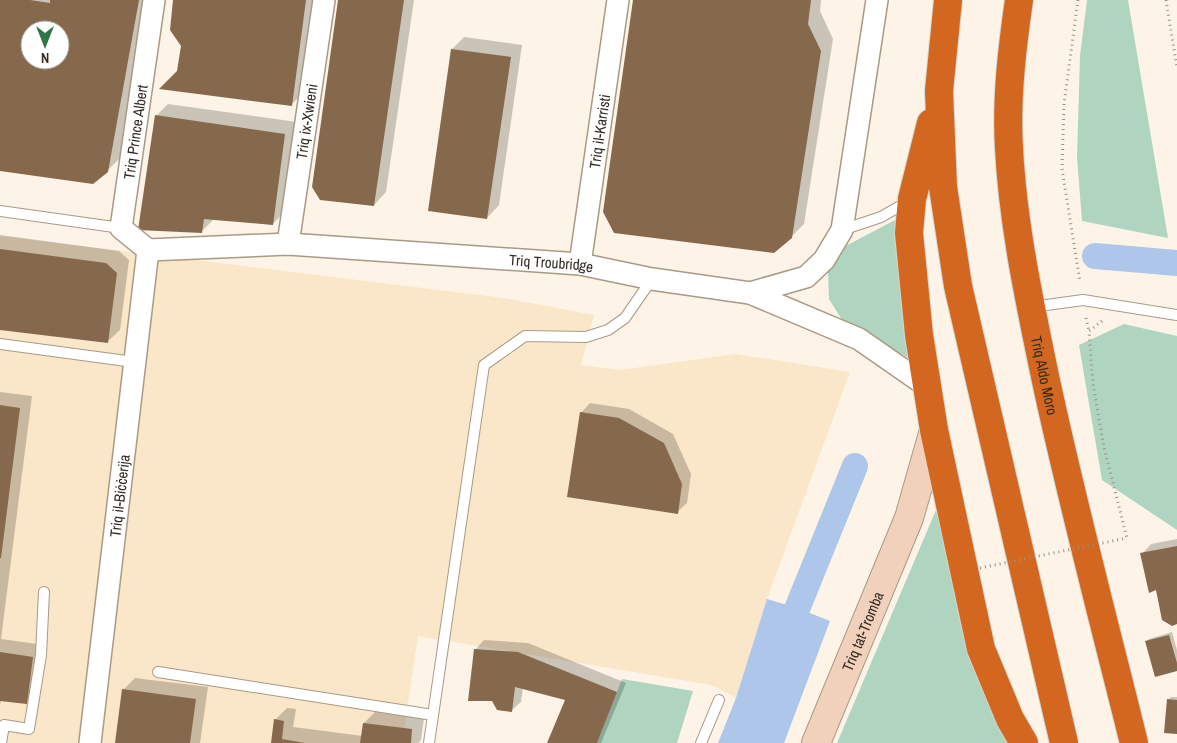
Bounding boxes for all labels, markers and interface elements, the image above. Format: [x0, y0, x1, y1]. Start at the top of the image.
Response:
north arrow [20, 20, 70, 70]
text: N [41, 49, 49, 67]
street label: Triq ix-Xwieni [290, 82, 322, 161]
street label: Triq Prince Albert [118, 83, 152, 181]
street label: Triq il-Karristi [583, 93, 615, 170]
street label: Triq Troubridge [508, 249, 595, 277]
street label: Triq Aldo Moro [1026, 334, 1064, 417]
street label: Triq il-Biċċerija [104, 453, 134, 538]
street label: Triq tat-Tromba [836, 588, 888, 674]

